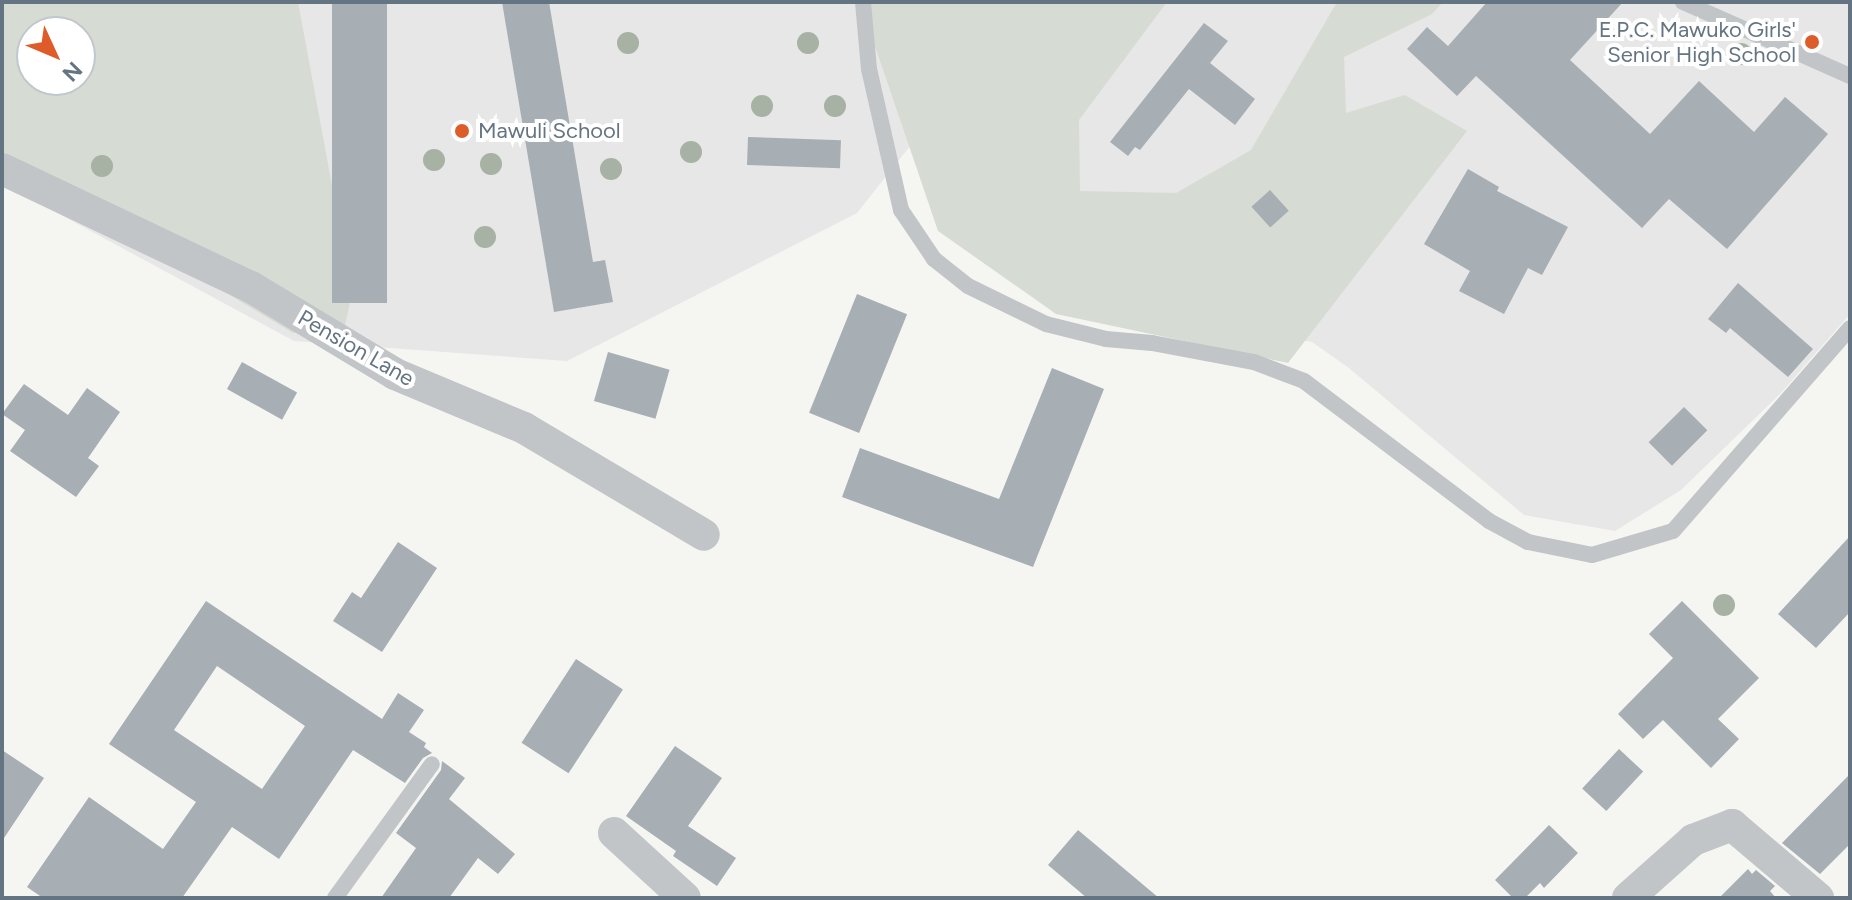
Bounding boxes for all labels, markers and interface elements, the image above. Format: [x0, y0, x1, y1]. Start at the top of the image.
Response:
north arrow [16, 16, 96, 96]
place label: E.P.C. Mawuko Girls' Senior High School [1599, 16, 1796, 68]
marker: E.P.C. Mawuko Girls' Senior High School [1803, 33, 1821, 51]
text: N [57, 56, 88, 87]
place label: Mawuli School [478, 118, 621, 144]
marker: Mawuli School [453, 122, 471, 140]
street label: Pension Lane [293, 304, 419, 392]

